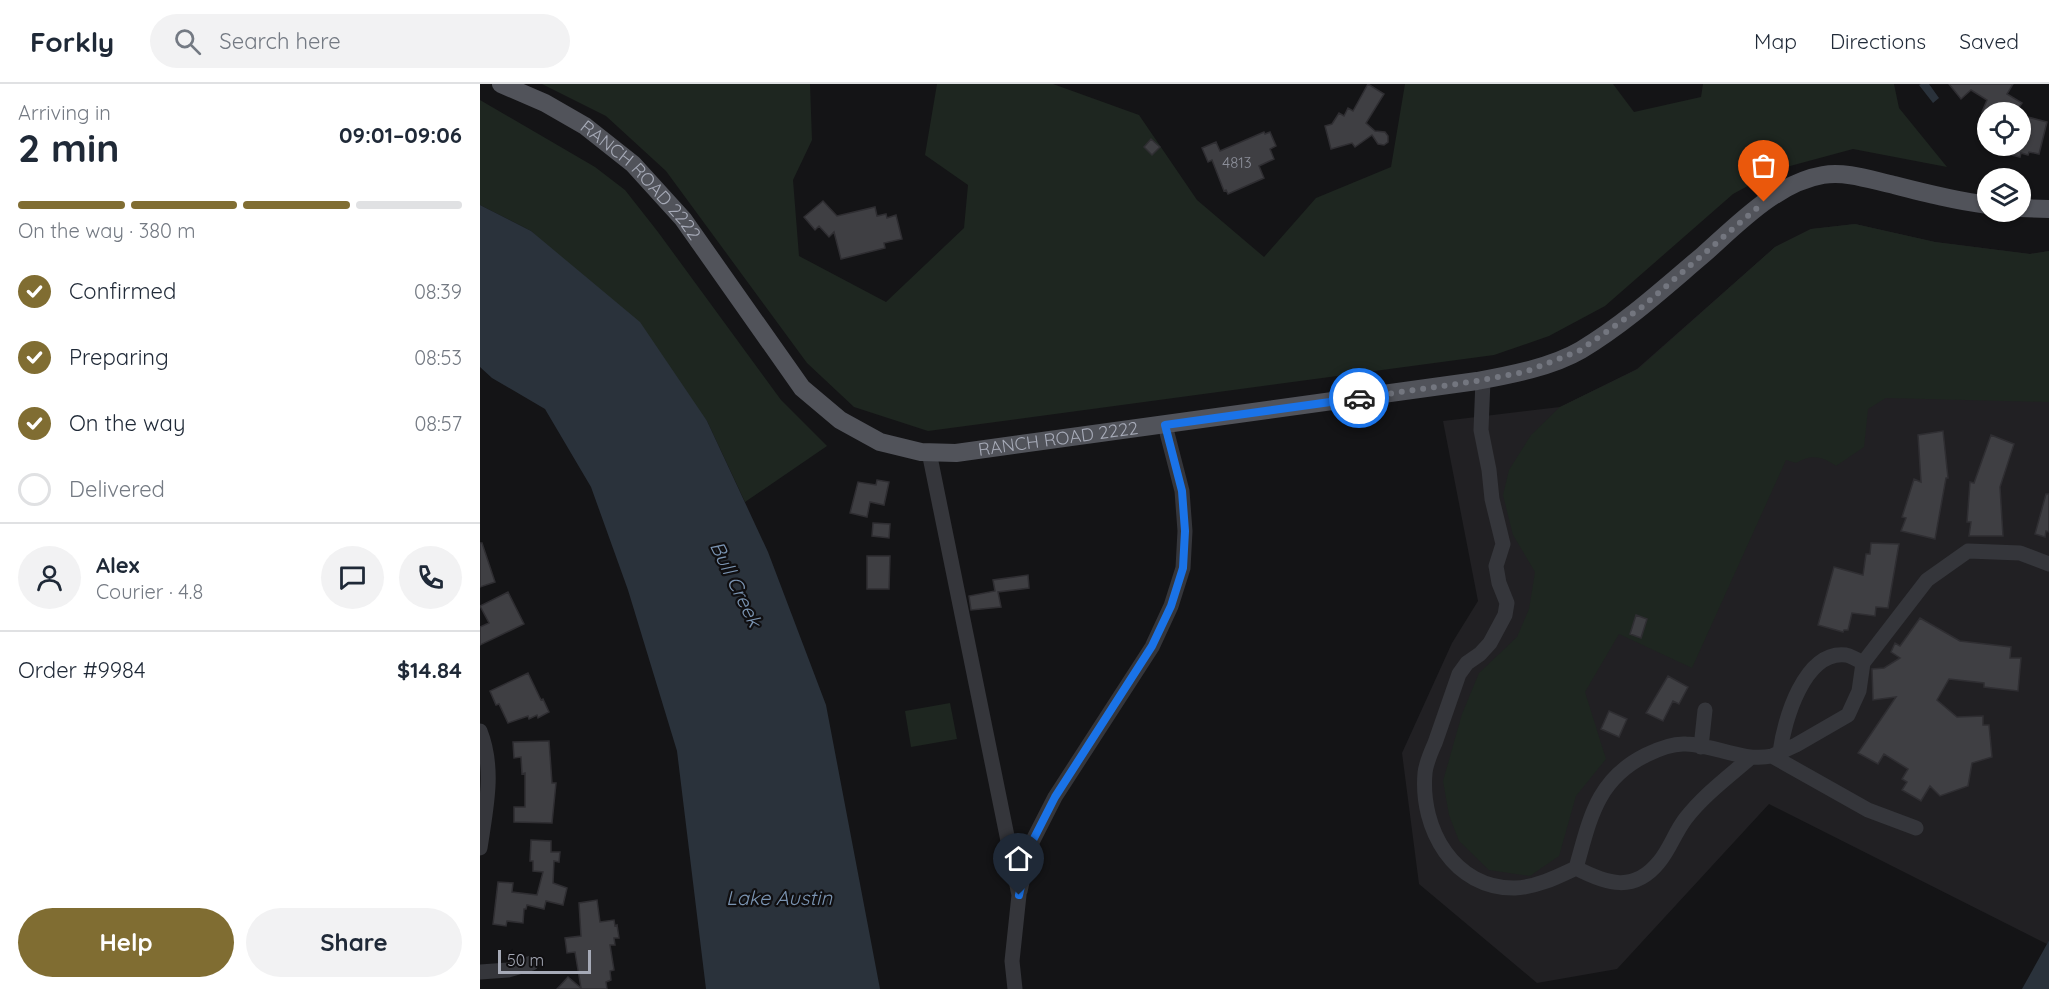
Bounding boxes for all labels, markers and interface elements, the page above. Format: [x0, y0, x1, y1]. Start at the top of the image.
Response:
search box [150, 14, 570, 68]
text: Forkly [30, 24, 114, 59]
icon: search [171, 25, 204, 58]
text: Search here [219, 27, 341, 55]
text: Map [1754, 28, 1797, 54]
text: Directions [1830, 28, 1926, 54]
text: Saved [1959, 28, 2019, 54]
text: Arriving in [18, 100, 111, 125]
map controls [1977, 102, 2031, 222]
button: locate [1977, 102, 2031, 156]
street label: RANCH ROAD 2222 [576, 115, 706, 244]
text: 09:01–09:06 [339, 121, 462, 149]
text: 2 min [18, 123, 120, 172]
pin [1738, 140, 1789, 202]
icon: bag [1747, 149, 1780, 182]
house number: 4813 [1222, 153, 1252, 172]
button: layers [1977, 168, 2031, 222]
text: On the way · 380 m [18, 218, 196, 243]
icon: check [18, 275, 51, 308]
text: Confirmed [69, 277, 176, 305]
text: 08:39 [414, 279, 462, 304]
icon: check [18, 341, 51, 374]
text: Preparing [69, 343, 169, 371]
text: 08:53 [414, 345, 462, 370]
courier [1329, 368, 1389, 428]
icon: car [1343, 382, 1376, 415]
icon: check [18, 407, 51, 440]
text: On the way [69, 409, 185, 437]
text: 08:57 [414, 411, 462, 436]
street label: RANCH ROAD 2222 [977, 416, 1140, 461]
text: Delivered [69, 475, 165, 503]
water label: Bull Creek [705, 537, 769, 633]
button: person [18, 546, 81, 609]
button: chat [321, 546, 384, 609]
button: phone [399, 546, 462, 609]
text: Alex [96, 551, 139, 579]
text: Courier · 4.8 [96, 579, 203, 604]
text: Order #9984 [18, 656, 146, 684]
text: $14.84 [397, 656, 462, 684]
pin [993, 833, 1044, 895]
icon: home [1002, 842, 1035, 875]
water label: Lake Austin [726, 885, 832, 910]
button: Help [18, 908, 234, 977]
button: Share [246, 908, 462, 977]
scale bar [498, 947, 591, 974]
text: 50 m [507, 950, 544, 970]

